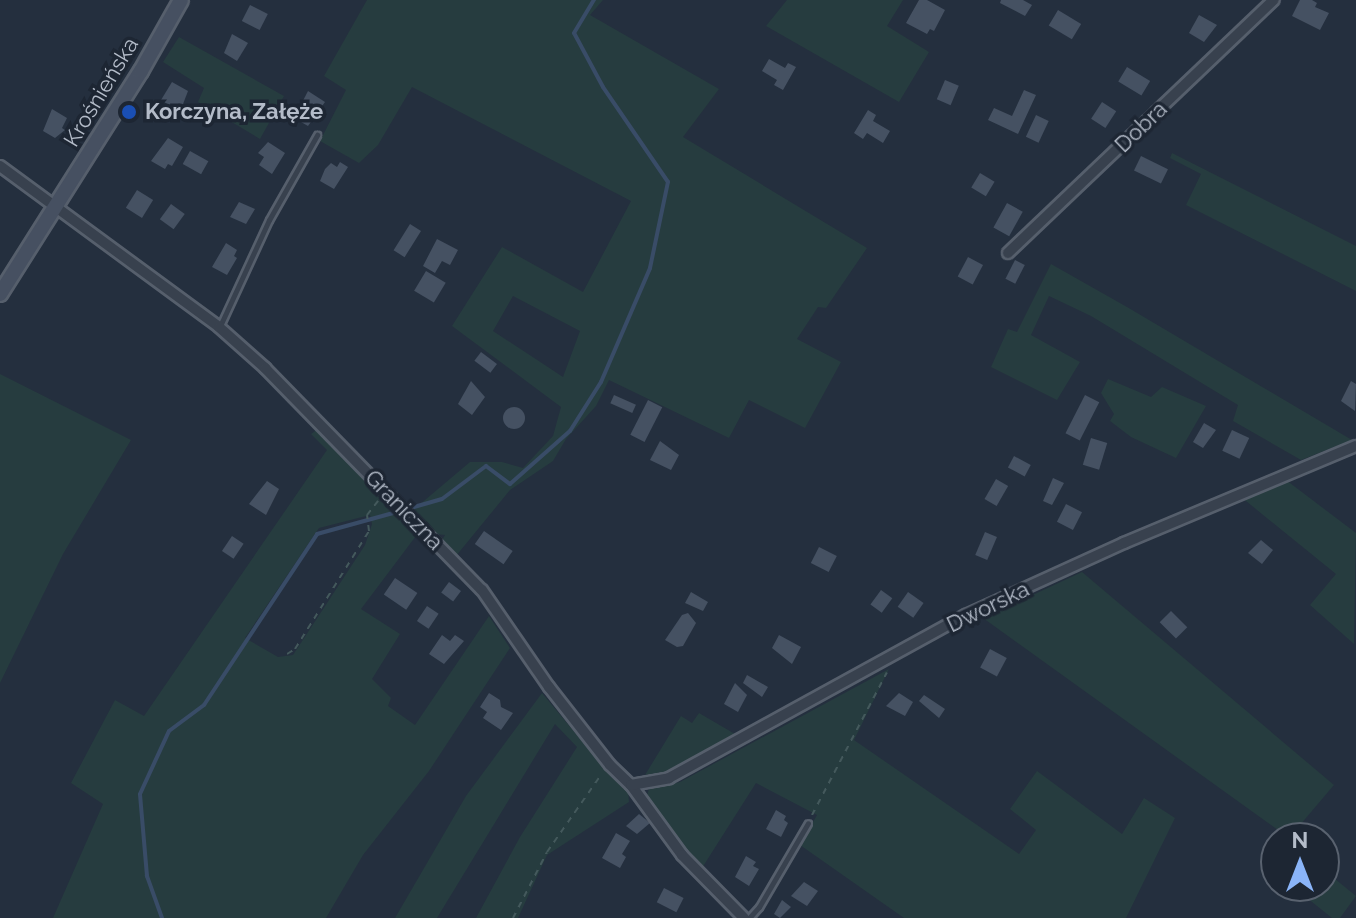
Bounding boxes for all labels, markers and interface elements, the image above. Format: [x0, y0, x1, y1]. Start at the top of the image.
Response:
street label: Krośnieńska [58, 33, 144, 151]
street label: Dobra [1110, 96, 1172, 158]
place label: Korczyna, Załęże [145, 99, 323, 125]
marker: Korczyna, Załęże [120, 103, 138, 121]
street label: Graniczna [360, 465, 448, 555]
street label: Dworska [943, 576, 1033, 638]
north arrow [1260, 822, 1340, 902]
text: N [1292, 827, 1308, 853]

